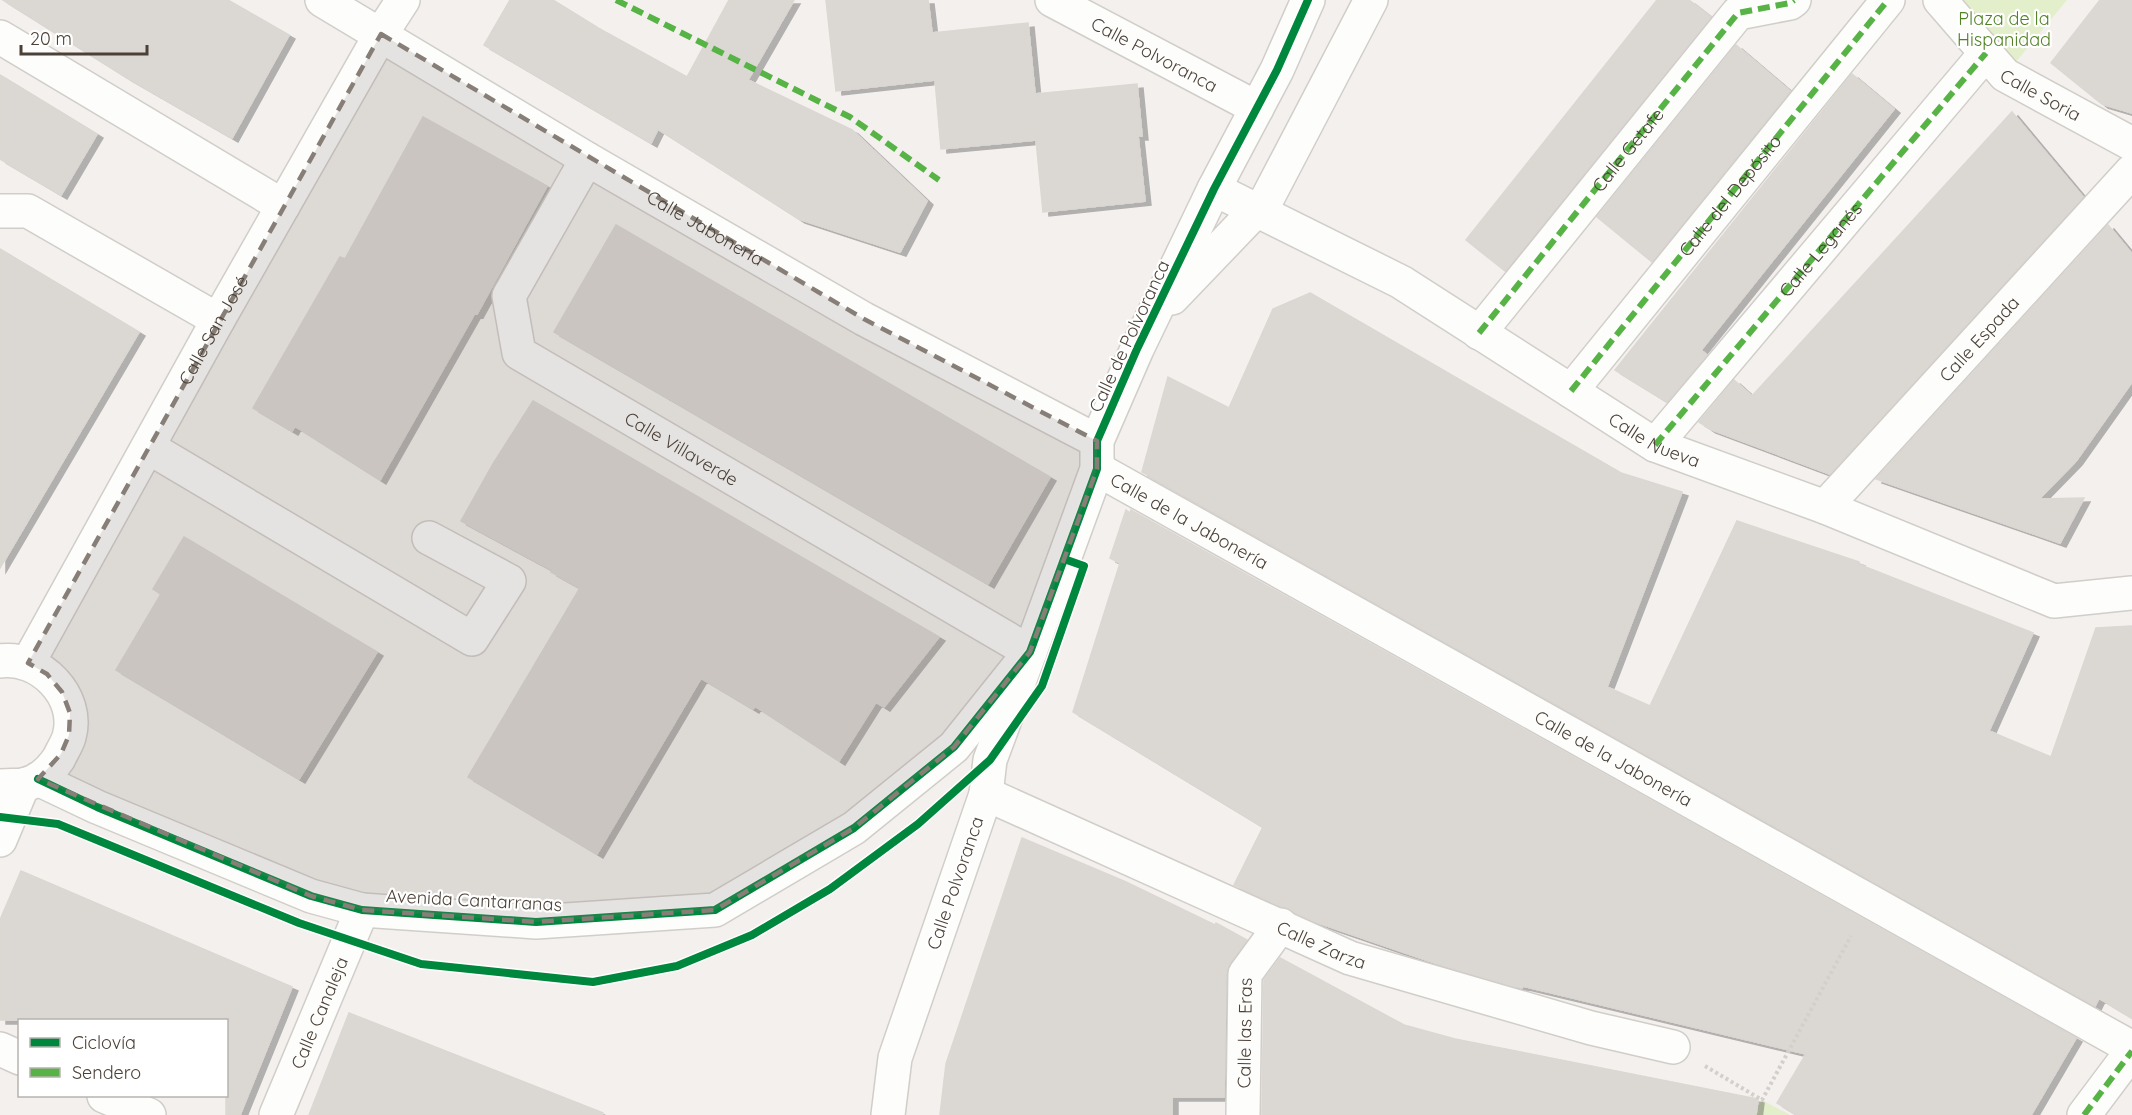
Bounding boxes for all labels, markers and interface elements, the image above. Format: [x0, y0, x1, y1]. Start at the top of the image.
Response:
park label: Plaza de la Hispanidad [1957, 7, 2051, 51]
street label: Calle Polvoranca [1087, 11, 1222, 97]
scale bar [21, 18, 147, 56]
text: 20 m [30, 27, 72, 50]
street label: Calle Soria [1996, 63, 2085, 126]
street label: Calle Getafe [1587, 103, 1668, 196]
street label: Calle del Depósito [1673, 130, 1786, 261]
street label: Calle Jabonería [643, 185, 768, 270]
street label: Calle Leganés [1774, 197, 1867, 301]
street label: Calle de Polvoranca [1084, 256, 1174, 416]
street label: Calle San José [173, 271, 253, 389]
street label: Calle Espada [1934, 291, 2024, 386]
street label: Calle Villaverde [621, 406, 743, 490]
street label: Calle Nueva [1605, 407, 1703, 472]
street label: Calle de la Jabonería [1107, 467, 1272, 574]
street label: Calle de la Jabonería [1531, 705, 1697, 811]
street label: Calle Polvoranca [921, 813, 989, 953]
street label: Avenida Cantarranas [385, 884, 563, 916]
street label: Calle Zarza [1274, 915, 1369, 974]
street label: Calle Canaleja [285, 953, 353, 1072]
street label: Calle las Eras [1232, 978, 1256, 1088]
legend [18, 1019, 228, 1097]
text: Ciclovía [72, 1031, 136, 1054]
text: Sendero [72, 1061, 141, 1084]

